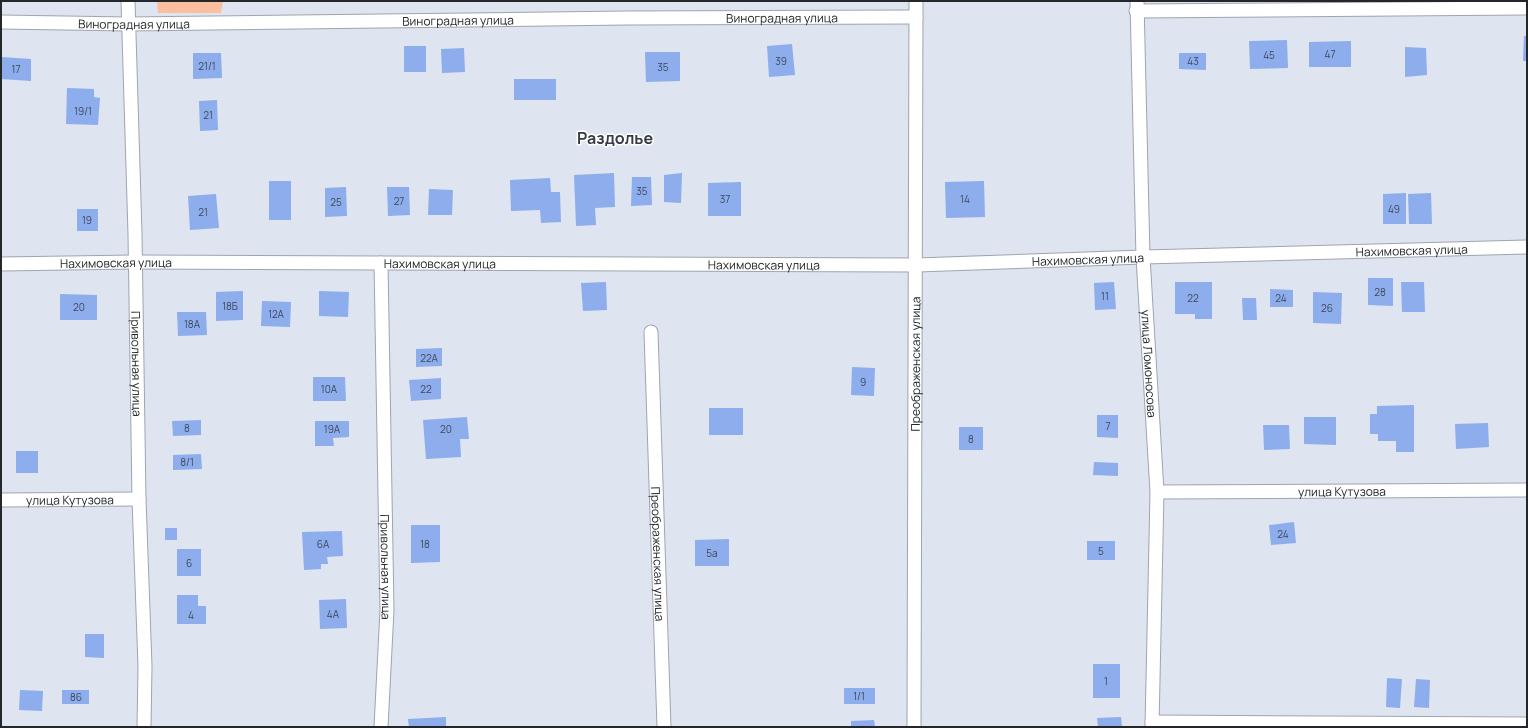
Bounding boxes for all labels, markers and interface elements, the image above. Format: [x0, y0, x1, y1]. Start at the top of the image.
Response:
street label: Виноградная улица [726, 9, 838, 26]
street label: Виноградная улица [402, 11, 514, 29]
street label: Виноградная улица [78, 15, 190, 33]
house number: 47 [1325, 47, 1335, 61]
house number: 45 [1263, 48, 1275, 62]
house number: 39 [775, 54, 787, 68]
house number: 43 [1187, 54, 1199, 68]
house number: 21/1 [198, 59, 216, 73]
house number: 35 [657, 60, 669, 74]
house number: 17 [12, 62, 20, 76]
house number: 19/1 [74, 104, 92, 118]
house number: 21 [203, 108, 213, 122]
district label: Раздолье [577, 127, 653, 149]
house number: 35 [636, 184, 648, 198]
house number: 37 [720, 192, 730, 206]
house number: 14 [960, 192, 970, 206]
house number: 27 [394, 194, 404, 208]
house number: 25 [330, 195, 342, 209]
house number: 49 [1388, 202, 1400, 216]
house number: 21 [198, 205, 208, 219]
house number: 19 [82, 213, 92, 227]
street label: Нахимовская улица [1355, 240, 1468, 260]
street label: Нахимовская улица [1032, 248, 1144, 269]
street label: Нахимовская улица [60, 253, 172, 272]
street label: Нахимовская улица [384, 254, 496, 272]
street label: Нахимовская улица [708, 256, 820, 273]
house number: 28 [1374, 285, 1386, 299]
house number: 11 [1101, 289, 1109, 303]
house number: 22 [1187, 291, 1199, 305]
house number: 24 [1275, 291, 1287, 305]
street label: Преображенская улица [906, 297, 924, 431]
house number: 18Б [222, 299, 238, 313]
house number: 20 [73, 300, 85, 314]
house number: 26 [1321, 301, 1333, 315]
house number: 12А [268, 307, 285, 321]
street label: улица Ломоносова [1138, 309, 1161, 418]
street label: Привольная улица [128, 311, 146, 417]
house number: 18А [184, 317, 201, 331]
house number: 22А [420, 351, 438, 365]
house number: 9 [860, 375, 866, 389]
house number: 10А [321, 382, 338, 396]
house number: 22 [420, 382, 432, 396]
house number: 7 [1105, 419, 1111, 433]
house number: 8 [184, 421, 190, 435]
house number: 19А [324, 422, 341, 436]
house number: 20 [440, 422, 452, 436]
house number: 8 [968, 432, 974, 446]
house number: 8/1 [180, 455, 194, 469]
street label: улица Кутузова [1298, 482, 1386, 500]
street label: Преображенская улица [648, 486, 669, 622]
street label: улица Кутузова [26, 491, 114, 508]
street label: Привольная улица [377, 514, 396, 620]
house number: 24 [1277, 527, 1289, 541]
house number: 6А [317, 537, 330, 551]
house number: 18 [420, 537, 430, 551]
house number: 5 [1098, 544, 1104, 558]
house number: 5а [706, 546, 718, 560]
house number: 6 [186, 556, 192, 570]
house number: 4А [327, 607, 340, 621]
house number: 4 [188, 608, 194, 622]
house number: 1 [1104, 674, 1108, 688]
house number: 1/1 [853, 689, 865, 703]
house number: 86 [70, 690, 82, 704]

